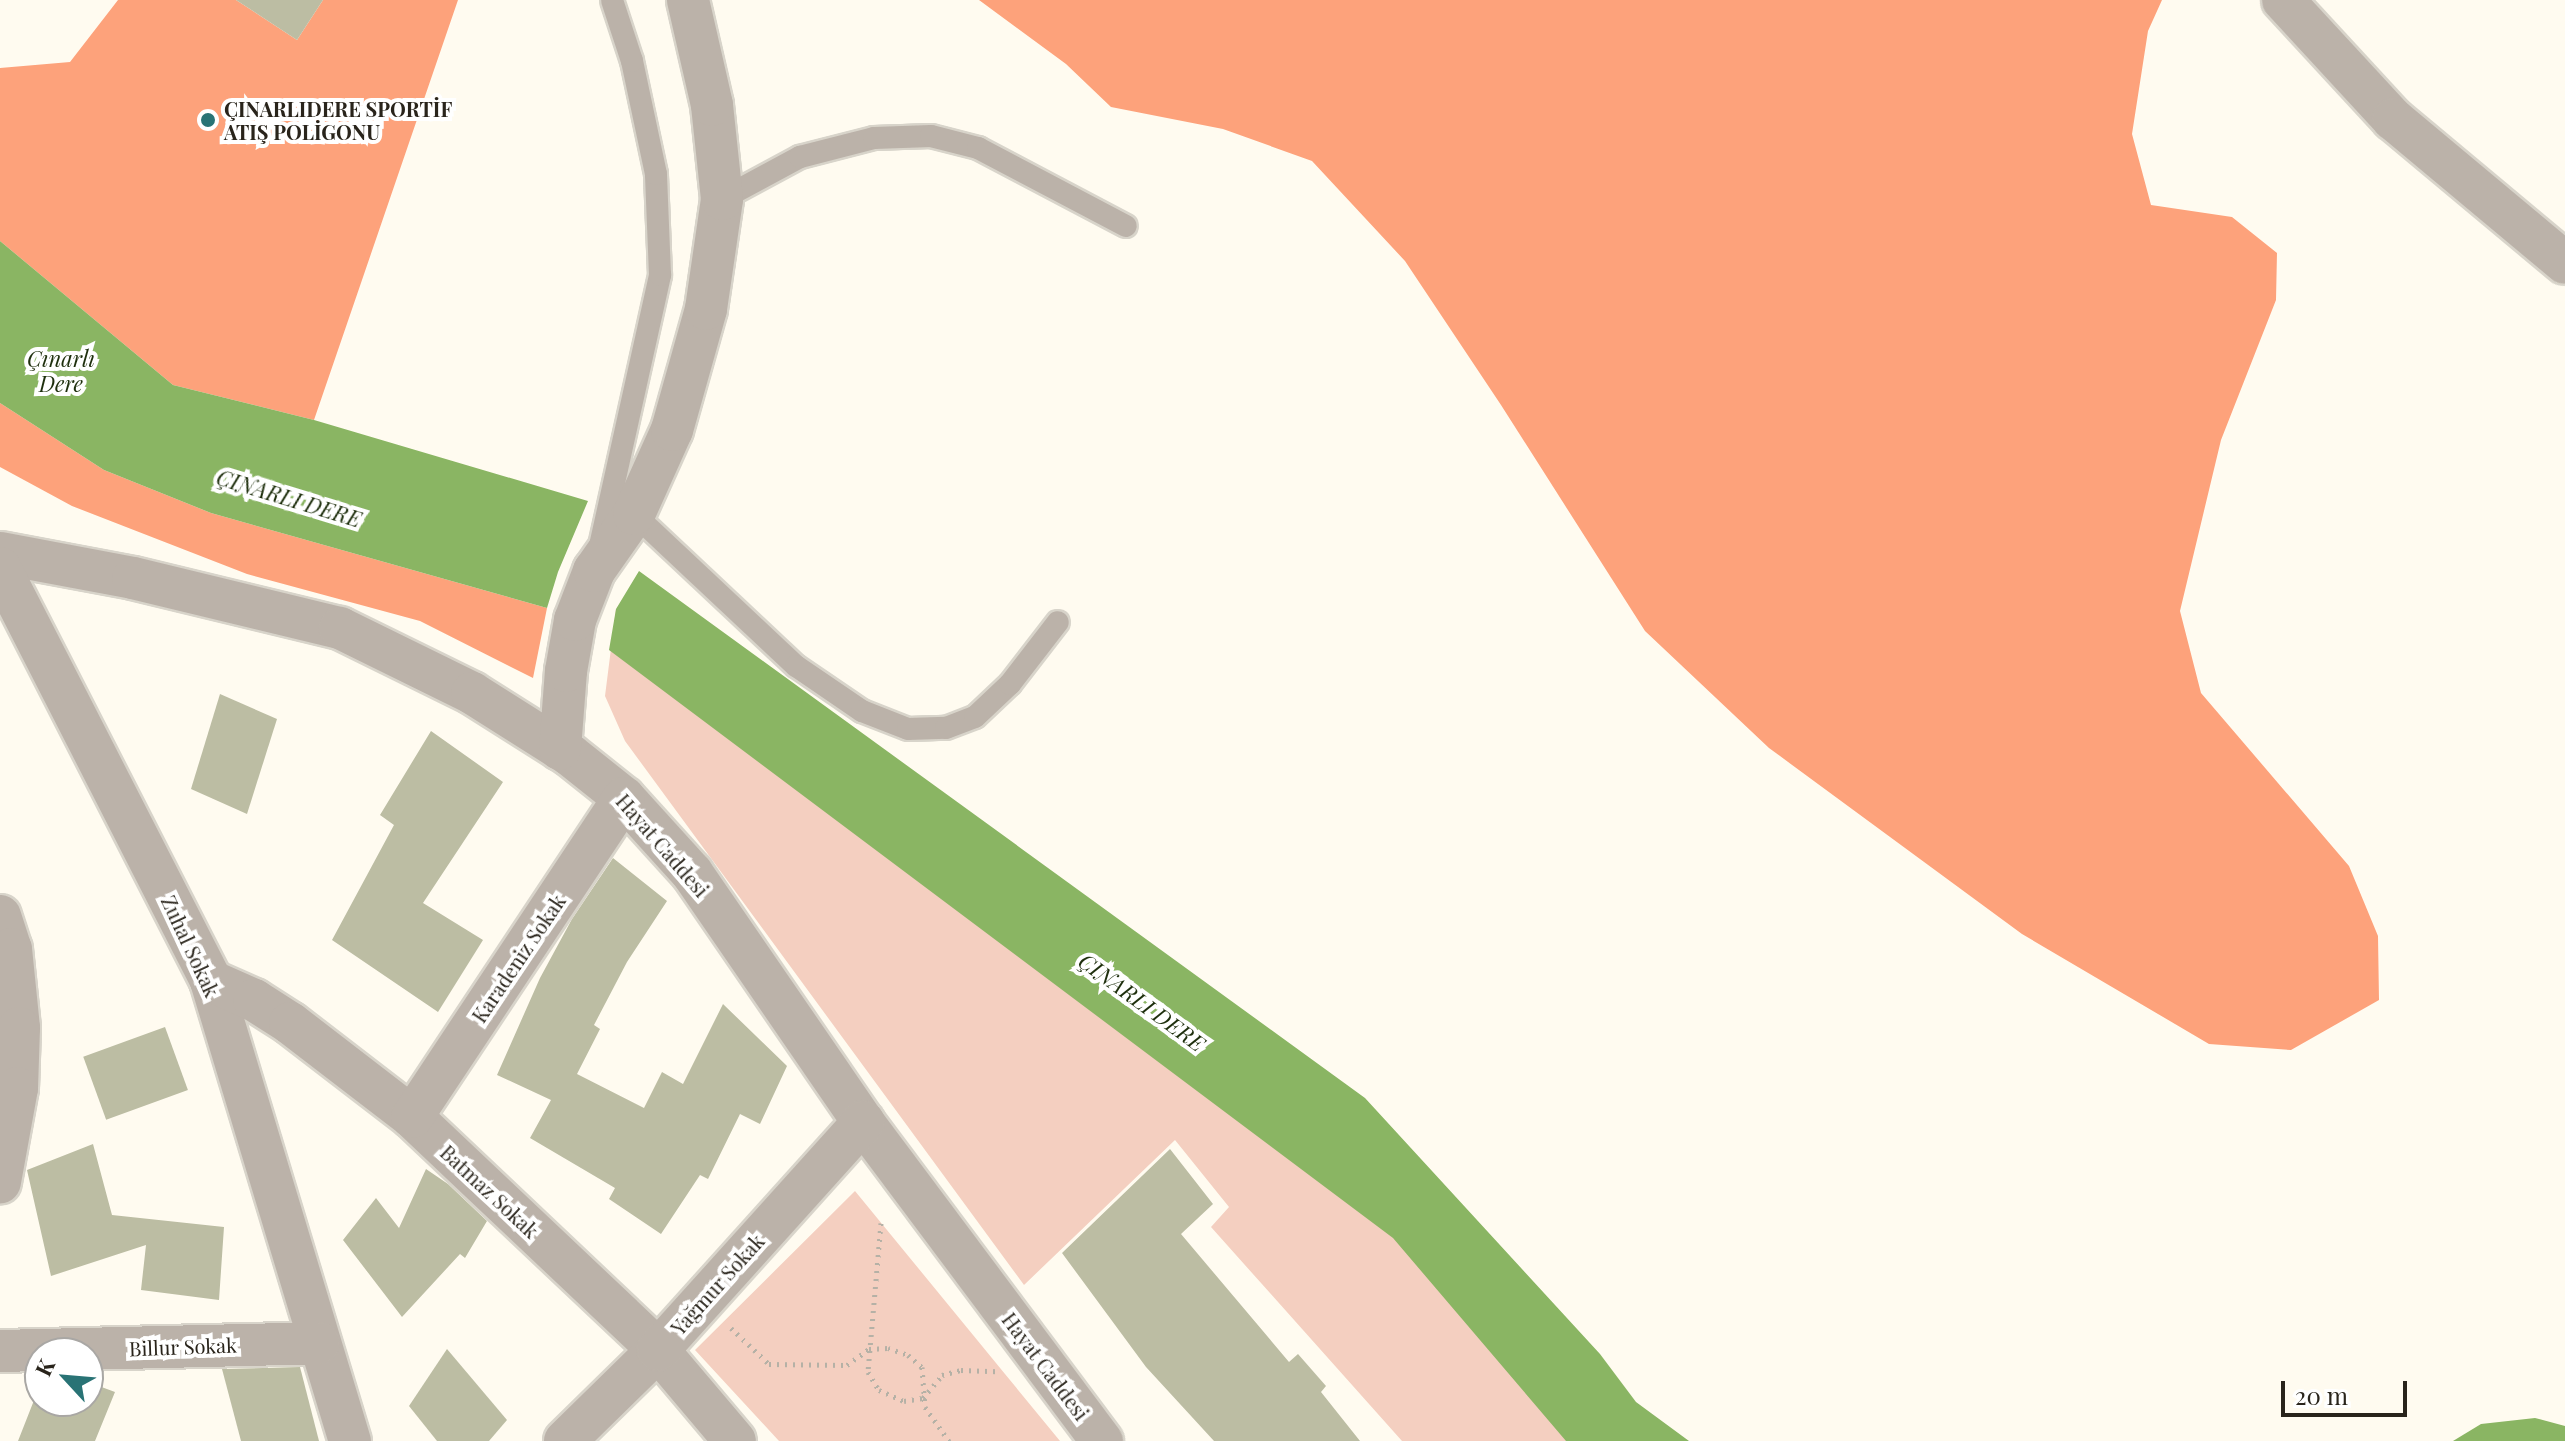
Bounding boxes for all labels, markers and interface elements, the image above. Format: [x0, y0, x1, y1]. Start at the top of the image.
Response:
place label: ÇINARLIDERE SPORTİF ATIŞ POLİGONU [224, 96, 452, 143]
marker: ÇINARLIDERE SPORTİF ATIŞ POLİGONU [199, 111, 217, 129]
water label: Çınarlı Dere [27, 345, 95, 396]
water label: ÇINARLI DERE [213, 463, 365, 533]
street label: Hayat Caddesi [612, 789, 714, 901]
street label: Karadeniz Sokak [466, 889, 570, 1027]
street label: Zuhal Sokak [157, 891, 225, 1001]
water label: ÇINARLI DERE [1074, 947, 1210, 1057]
street label: Batmaz Sokak [436, 1140, 544, 1242]
street label: Yağmur Sokak [665, 1229, 769, 1339]
street label: Hayat Caddesi [998, 1307, 1094, 1425]
street label: Billur Sokak [128, 1332, 238, 1360]
north arrow [24, 1337, 104, 1417]
text: K [27, 1354, 61, 1381]
scale bar [2285, 1365, 2411, 1415]
text: 20 m [2295, 1379, 2348, 1411]

